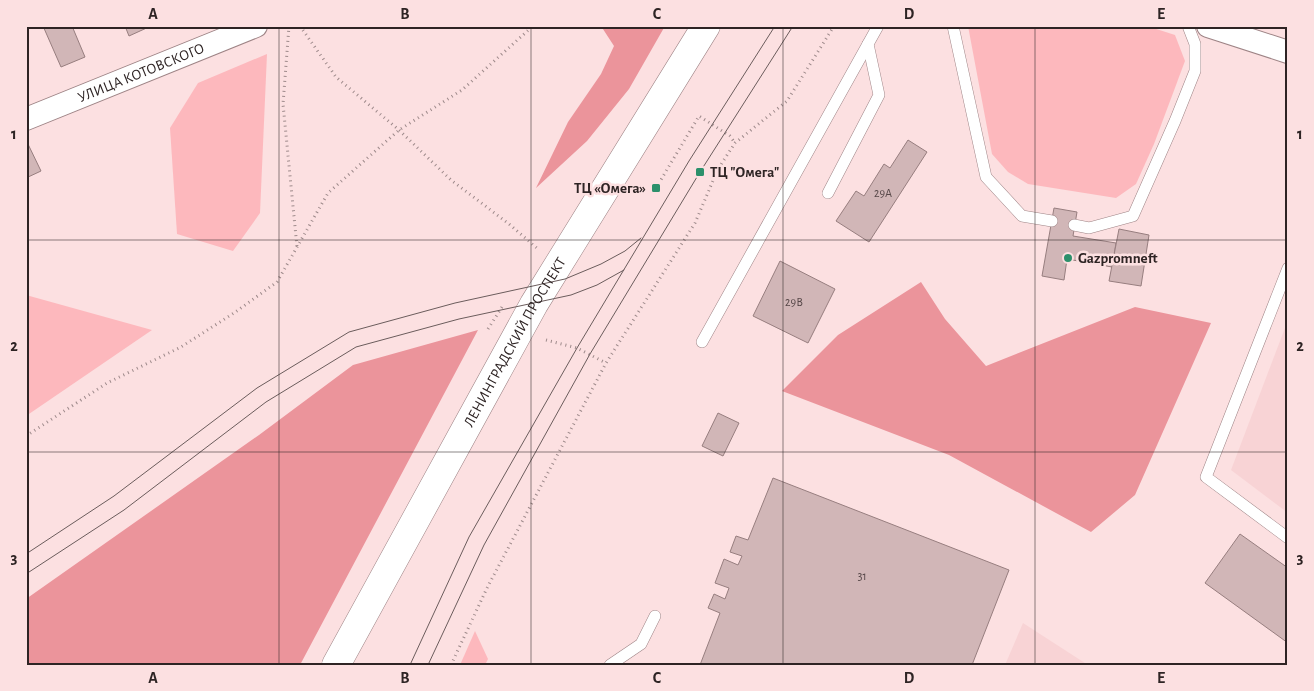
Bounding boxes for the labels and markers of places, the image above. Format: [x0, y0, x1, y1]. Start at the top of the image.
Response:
place label: ТЦ "Омега" [710, 165, 779, 180]
marker: ТЦ "Омега" [694, 166, 706, 178]
place label: ТЦ «Омега» [574, 181, 646, 196]
marker: ТЦ «Омега» [650, 182, 662, 194]
place label: Gazpromneft [1078, 251, 1158, 266]
marker: Gazpromneft [1062, 252, 1074, 264]

